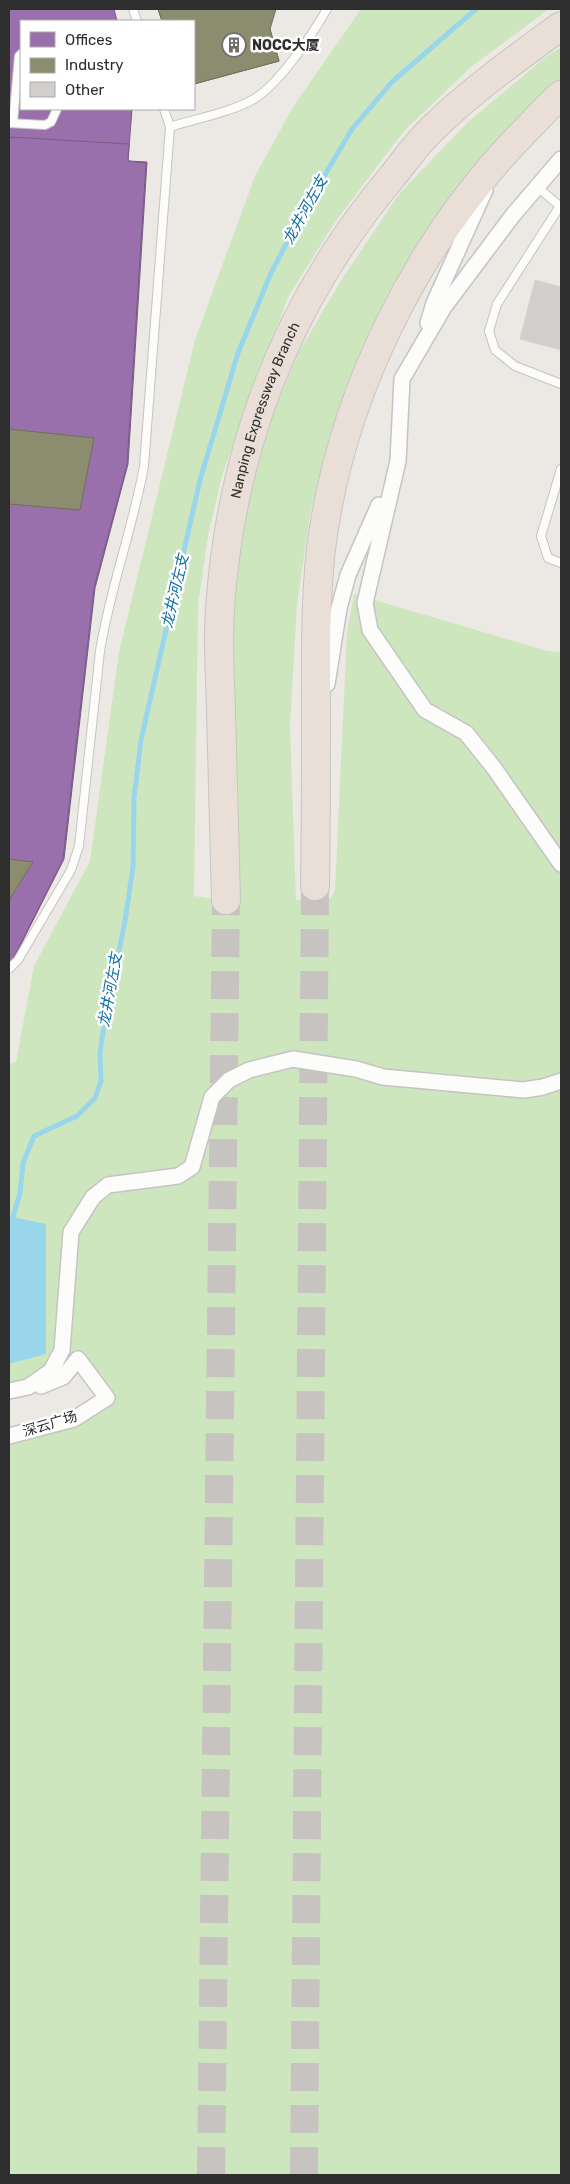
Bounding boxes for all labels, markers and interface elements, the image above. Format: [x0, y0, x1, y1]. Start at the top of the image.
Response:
legend [20, 20, 195, 110]
text: Offices [65, 31, 113, 49]
building icon: NOCC大厦 [221, 32, 247, 58]
place label: NOCC大厦 [252, 37, 320, 54]
text: Industry [65, 56, 124, 74]
text: Other [65, 81, 105, 99]
water label: 龙井河左支 [279, 171, 332, 247]
street label: Nanping Expressway Branch [227, 319, 303, 500]
water label: 龙井河左支 [158, 550, 193, 630]
water label: 龙井河左支 [95, 950, 126, 1029]
street label: 深云广场 [21, 1408, 79, 1440]

